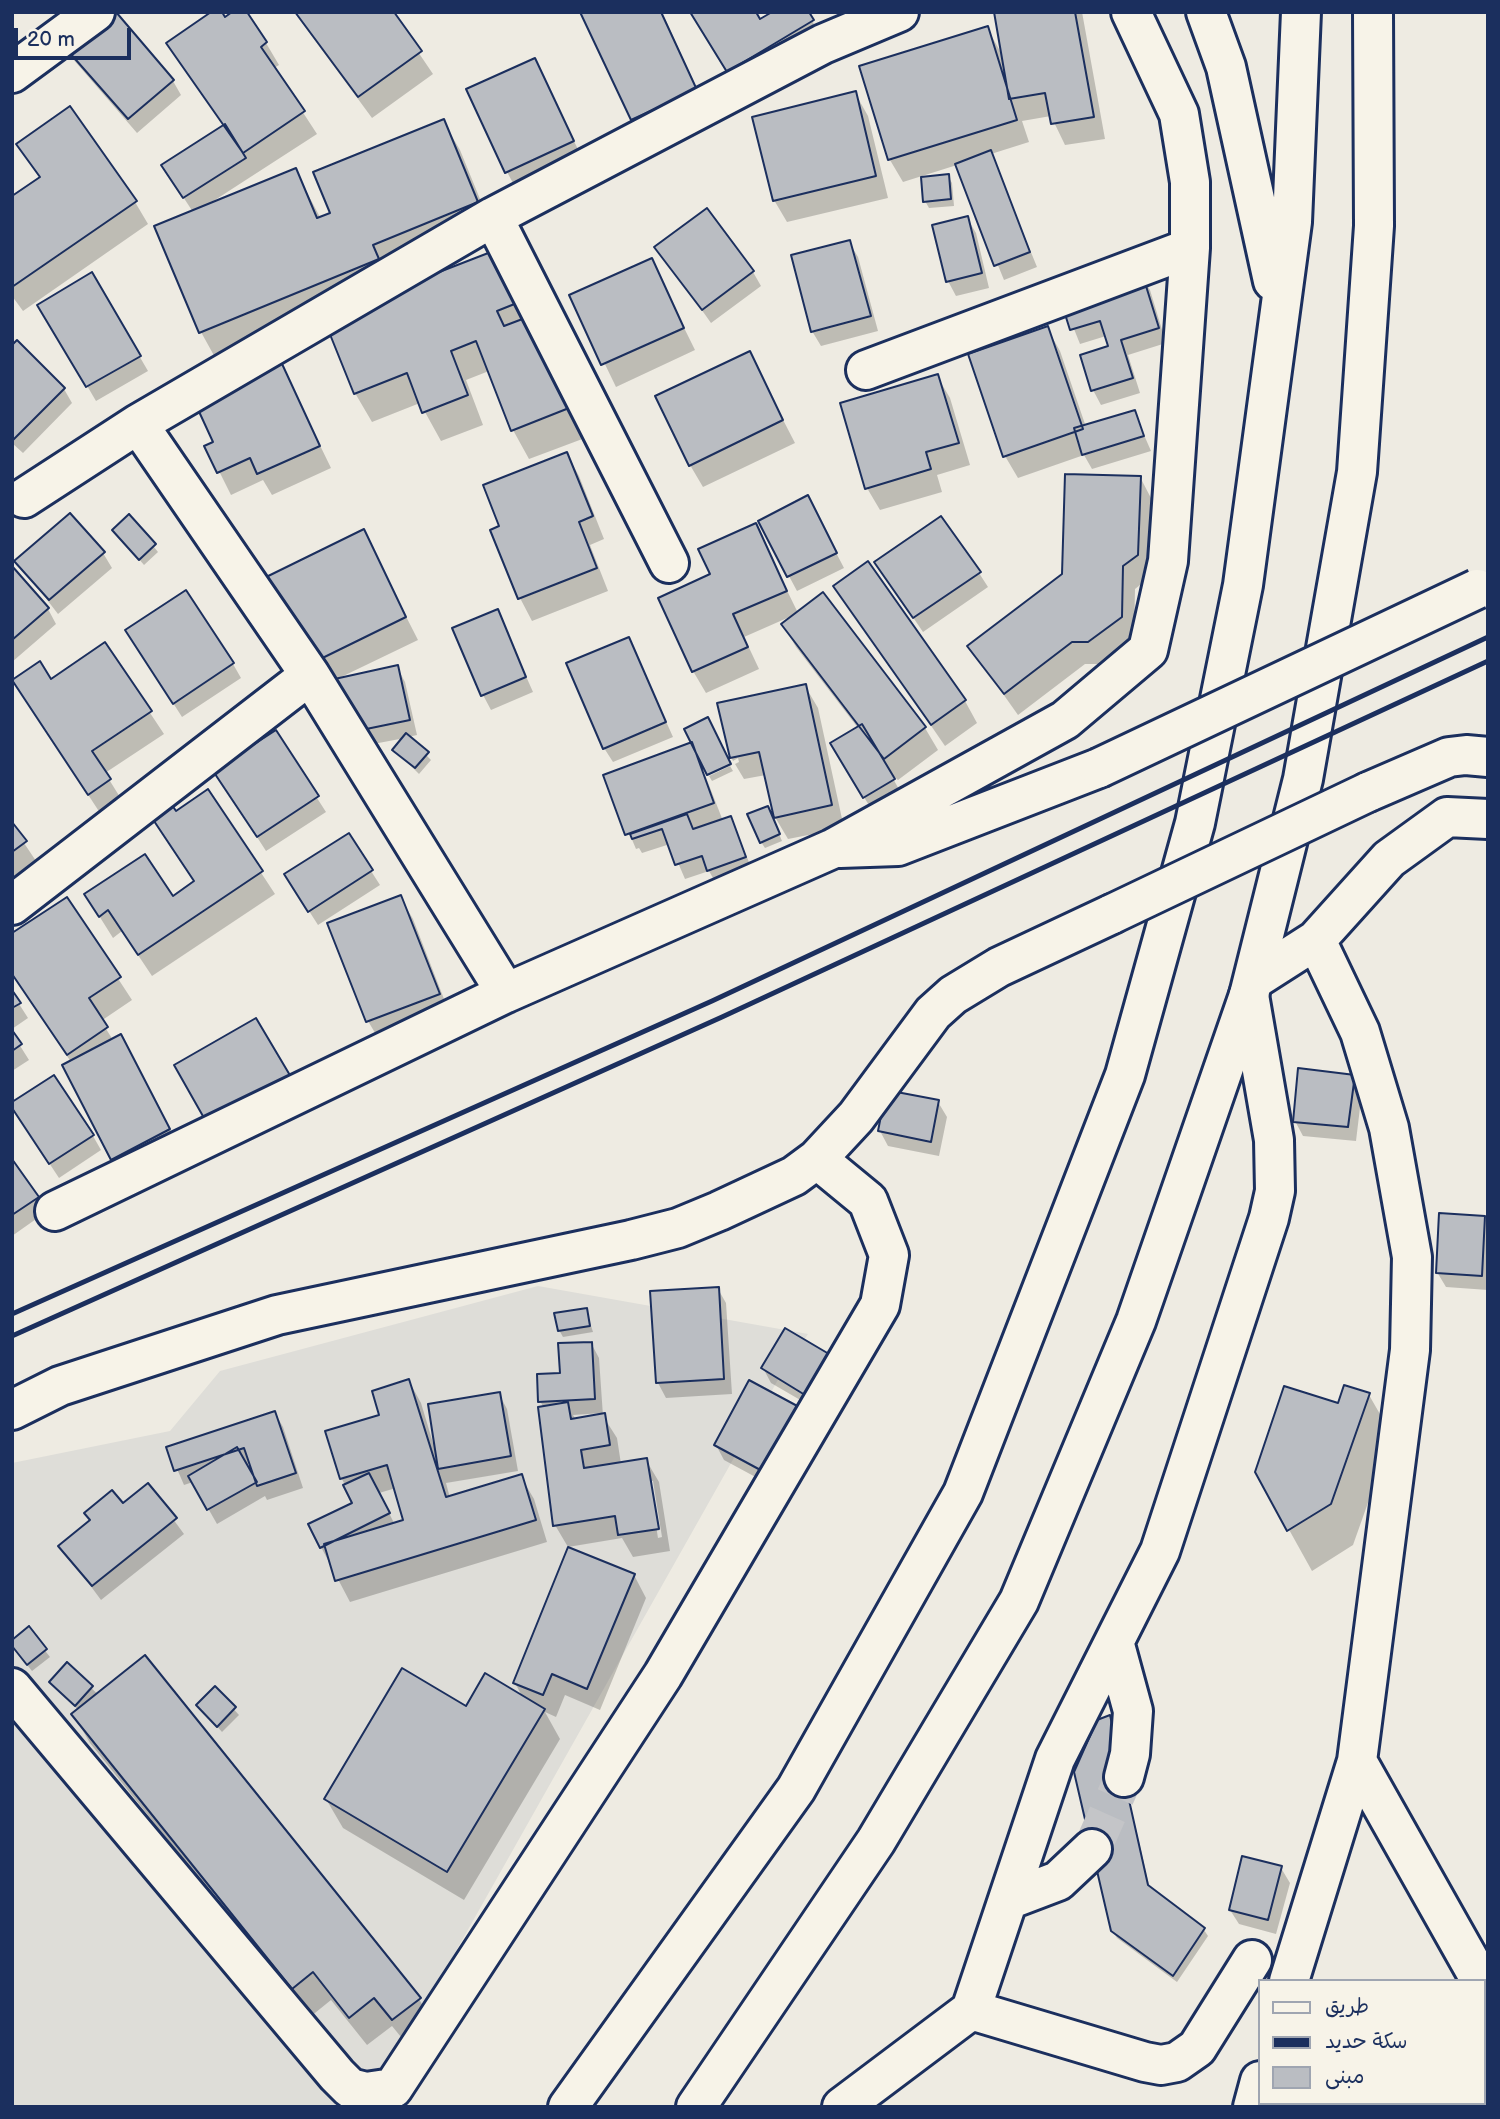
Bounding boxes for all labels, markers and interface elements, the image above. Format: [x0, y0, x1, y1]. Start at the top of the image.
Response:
scale bar [18, 14, 135, 58]
text: 20 m [27, 27, 75, 52]
legend [1258, 1979, 1486, 2105]
text: طريق [1325, 1994, 1369, 2019]
text: سكة حديد [1325, 2029, 1408, 2054]
text: مبنى [1325, 2064, 1364, 2089]

